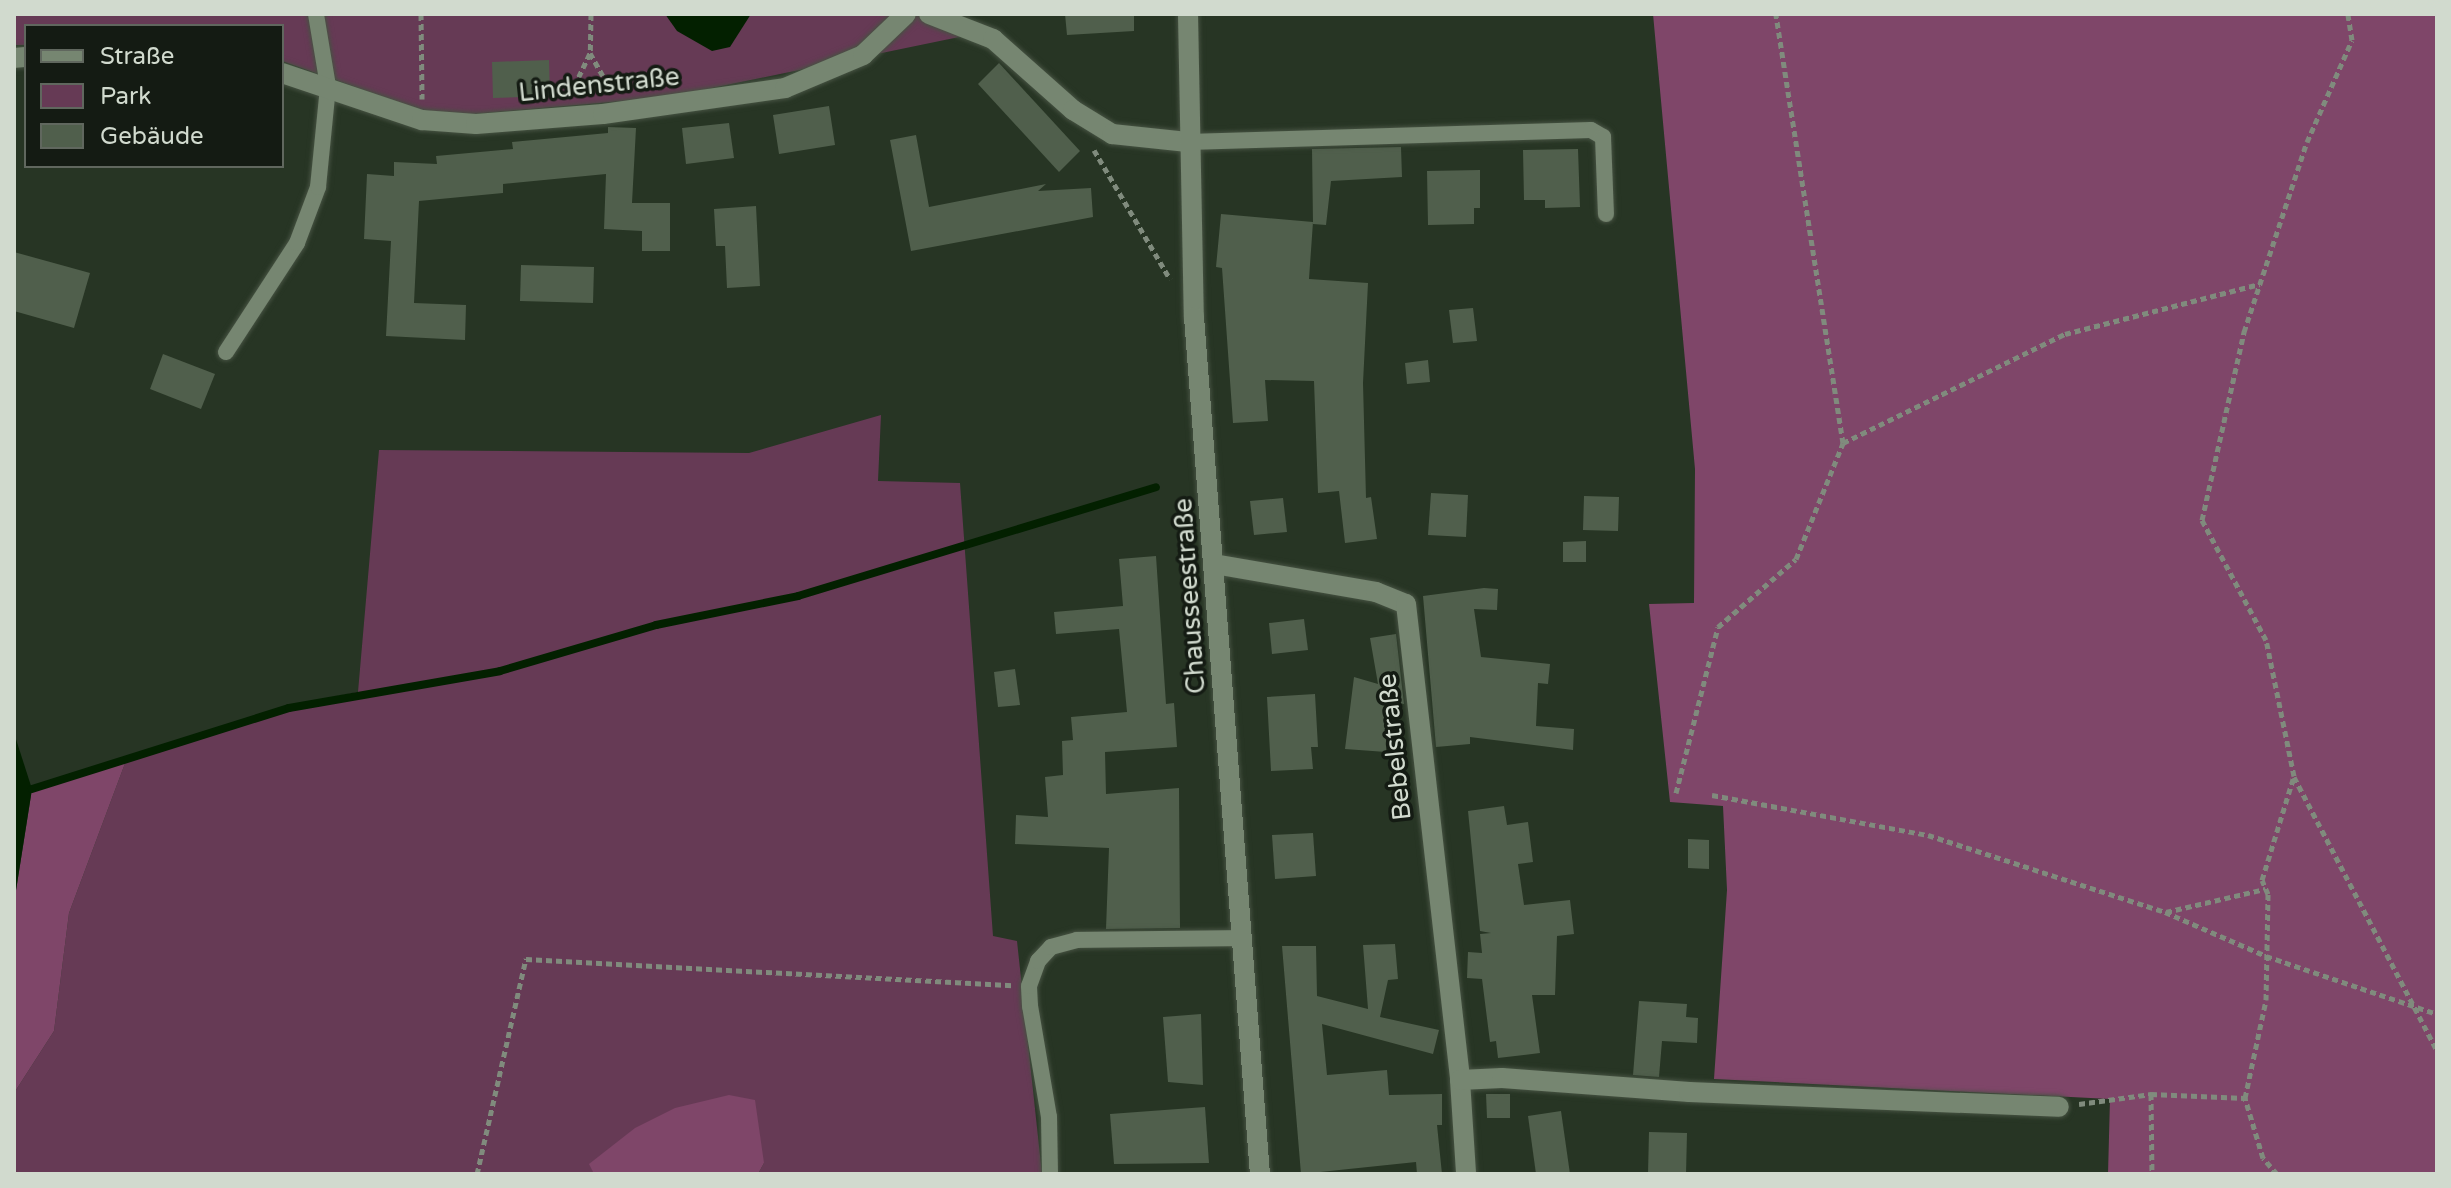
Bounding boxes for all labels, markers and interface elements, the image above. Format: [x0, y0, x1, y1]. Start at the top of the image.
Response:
legend [24, 24, 284, 168]
text: Straße [100, 42, 174, 71]
street label: Lindenstraße [517, 61, 681, 109]
text: Park [100, 82, 151, 111]
text: Gebäude [100, 122, 204, 151]
street label: Chausseestraße [1168, 497, 1212, 695]
street label: Bebelstraße [1372, 672, 1418, 822]

